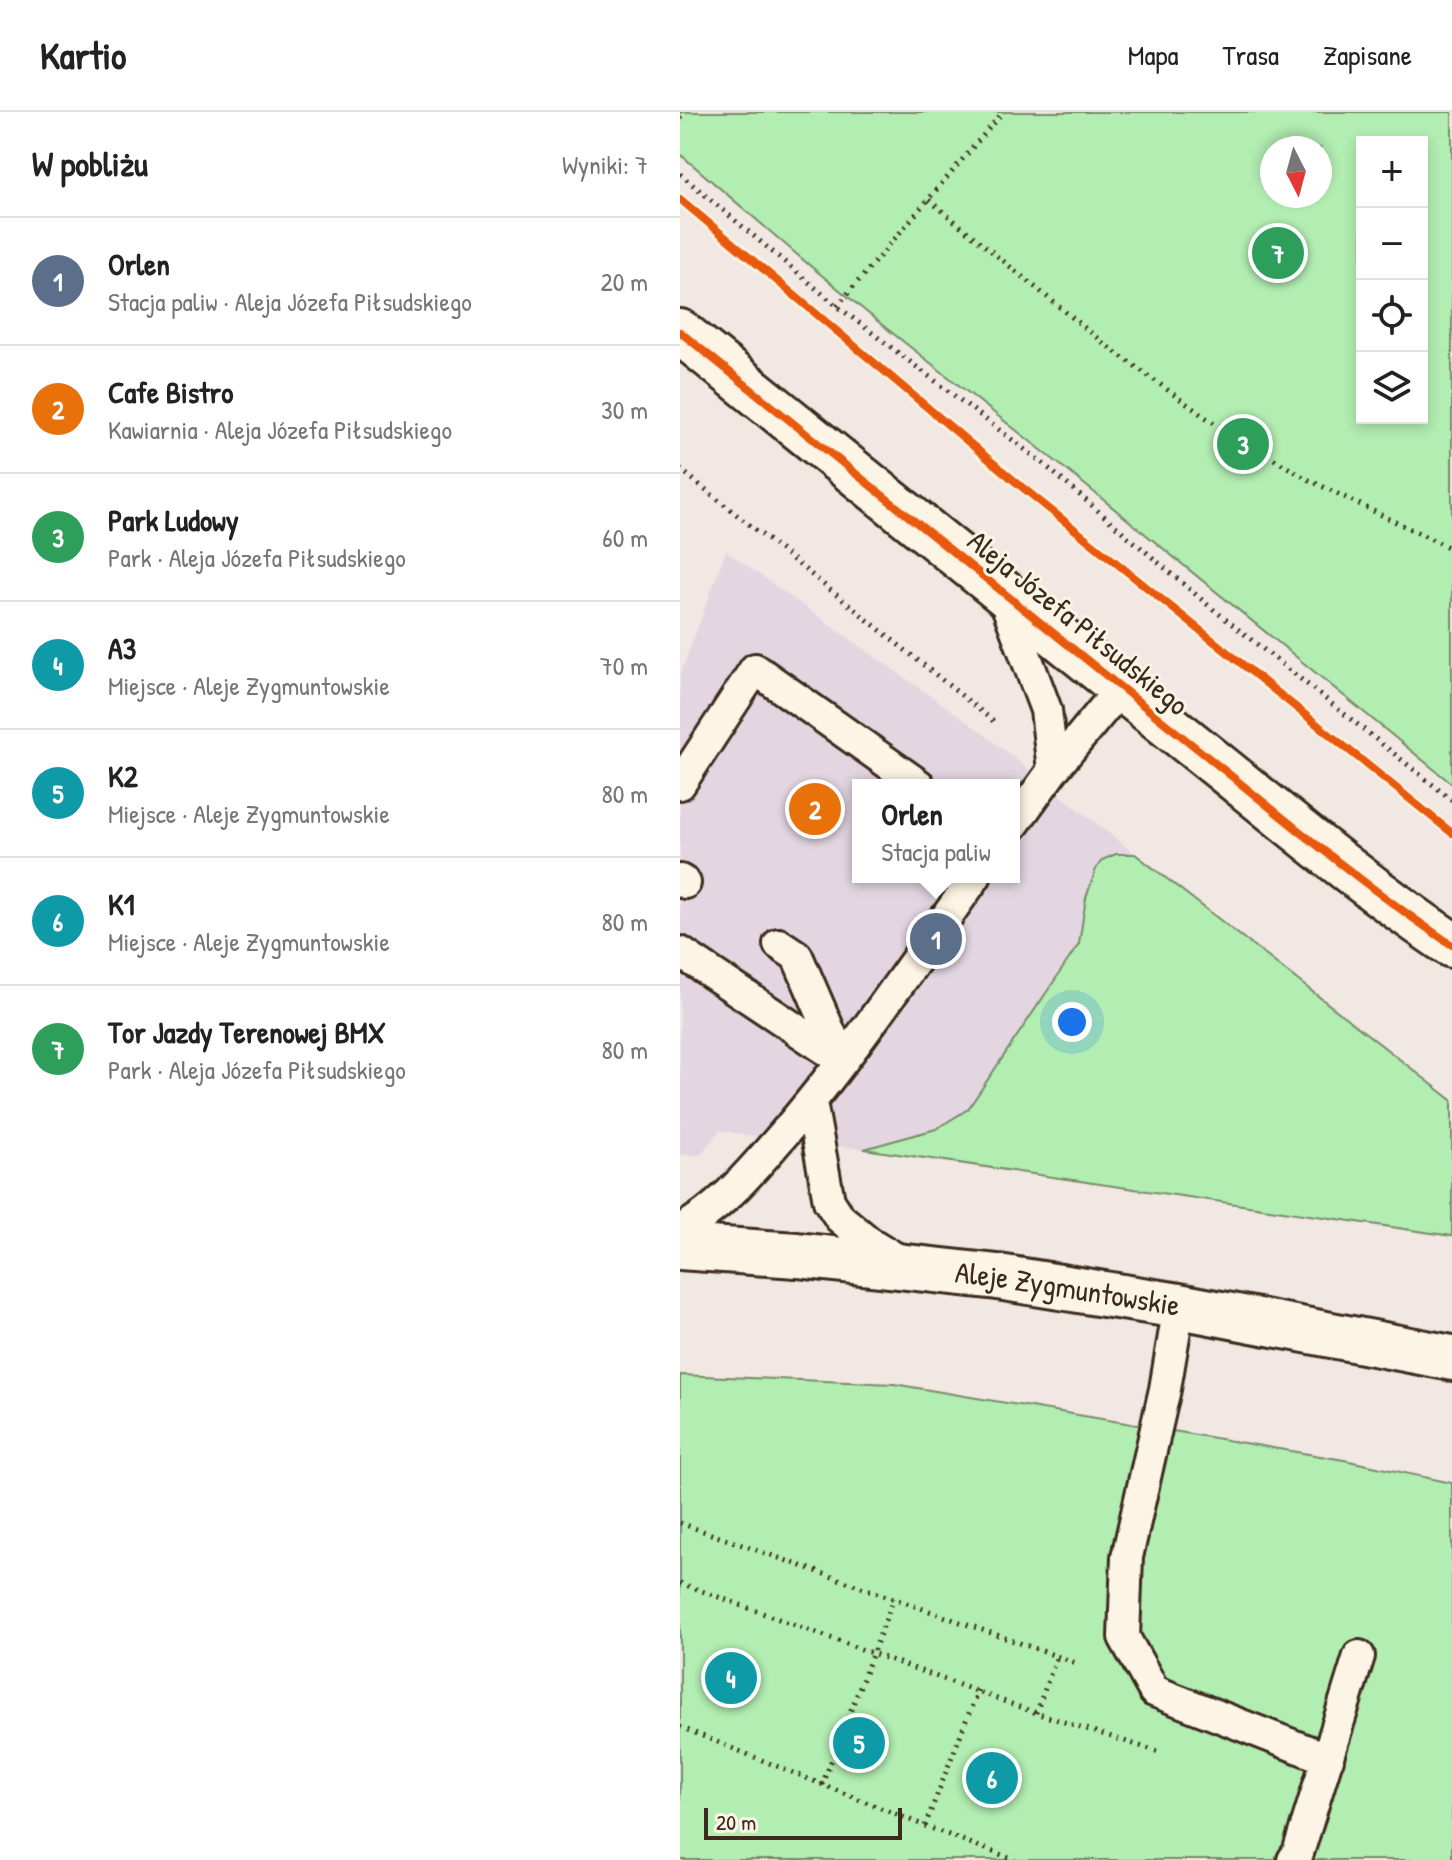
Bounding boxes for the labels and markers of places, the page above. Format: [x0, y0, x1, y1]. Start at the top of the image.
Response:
pin: 7 [1252, 223, 1304, 283]
pin: 3 [1217, 414, 1269, 474]
pin: 2 [789, 779, 841, 839]
pin: 1 [910, 909, 962, 969]
pin: 4 [705, 1648, 757, 1708]
pin: 5 [833, 1713, 885, 1773]
pin: 6 [966, 1748, 1018, 1808]

